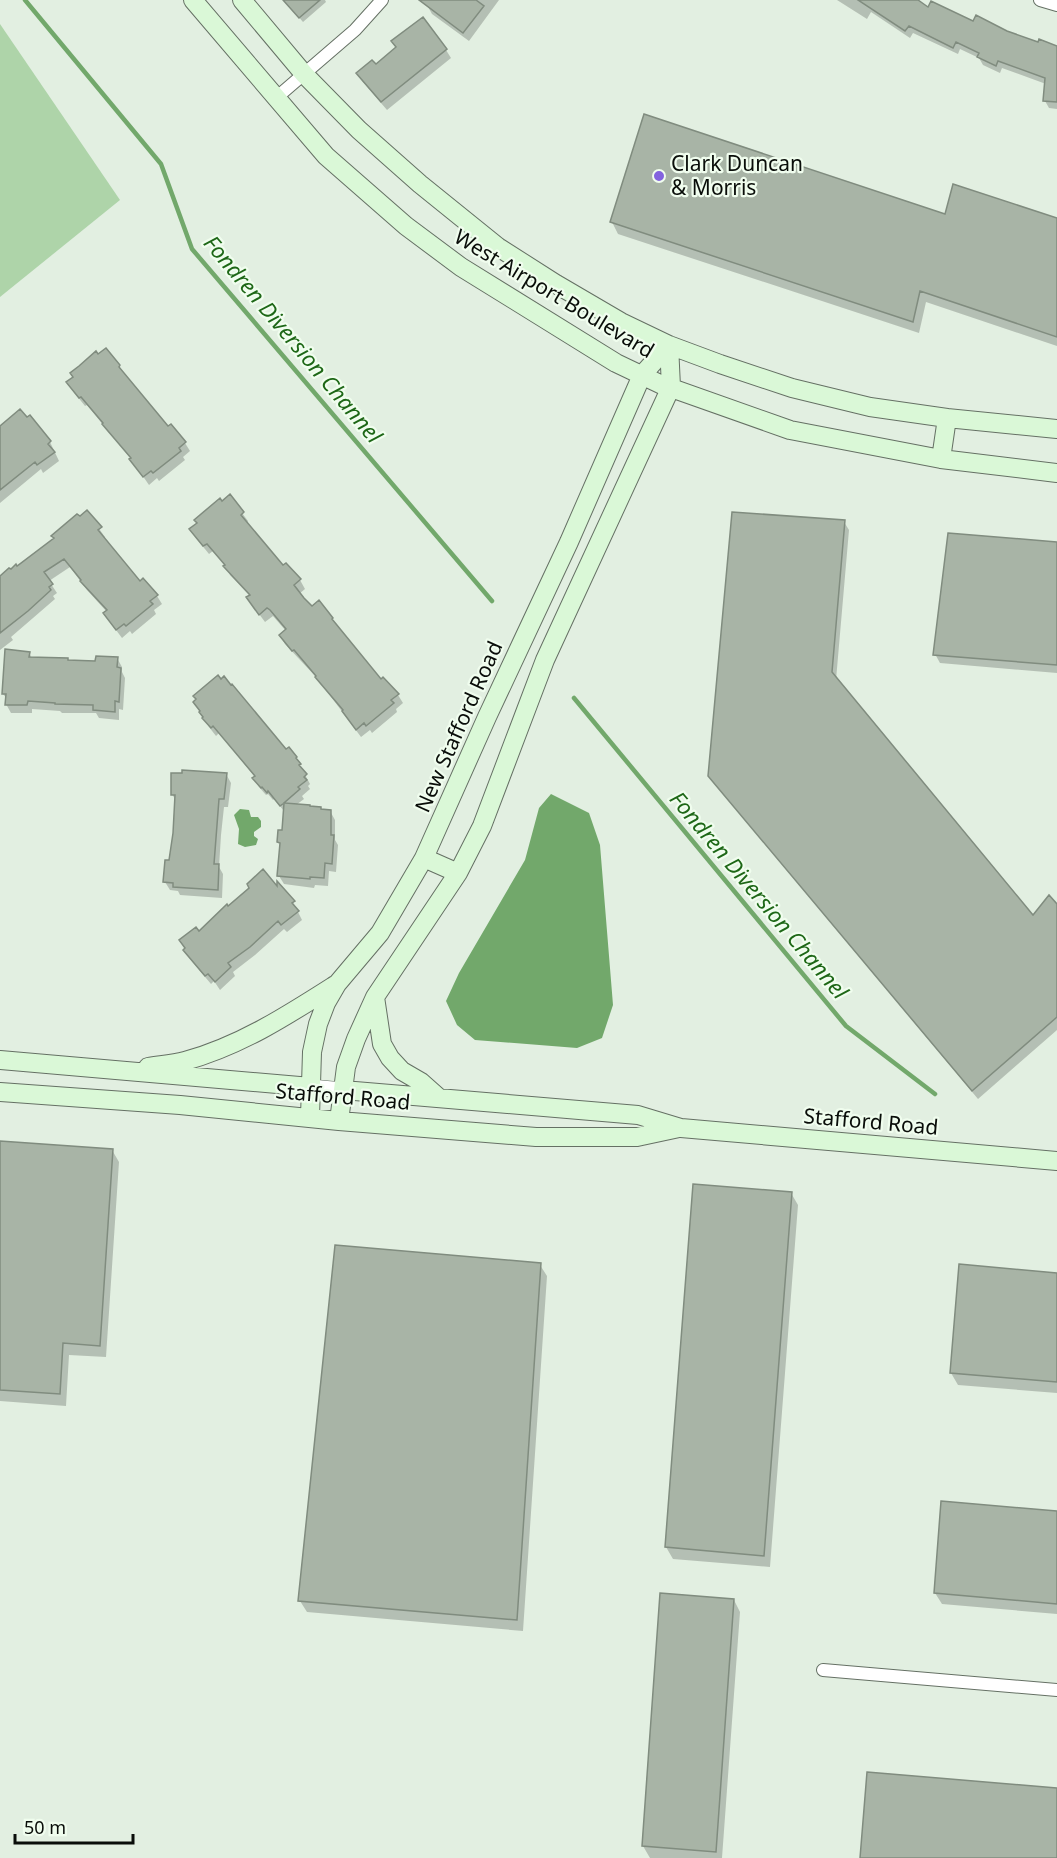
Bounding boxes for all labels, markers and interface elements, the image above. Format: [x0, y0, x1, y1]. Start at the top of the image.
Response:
place label: Clark Duncan & Morris [671, 149, 803, 201]
marker: Clark Duncan & Morris [652, 169, 666, 183]
street label: West Airport Boulevard [449, 222, 660, 364]
water label: Fondren Diversion Channel [198, 228, 391, 450]
street label: New Stafford Road [408, 637, 508, 817]
water label: Fondren Diversion Channel [664, 784, 857, 1006]
street label: Stafford Road [275, 1076, 412, 1116]
street label: Stafford Road [803, 1101, 940, 1141]
scale bar [15, 1807, 134, 1845]
text: 50 m [24, 1815, 66, 1839]

